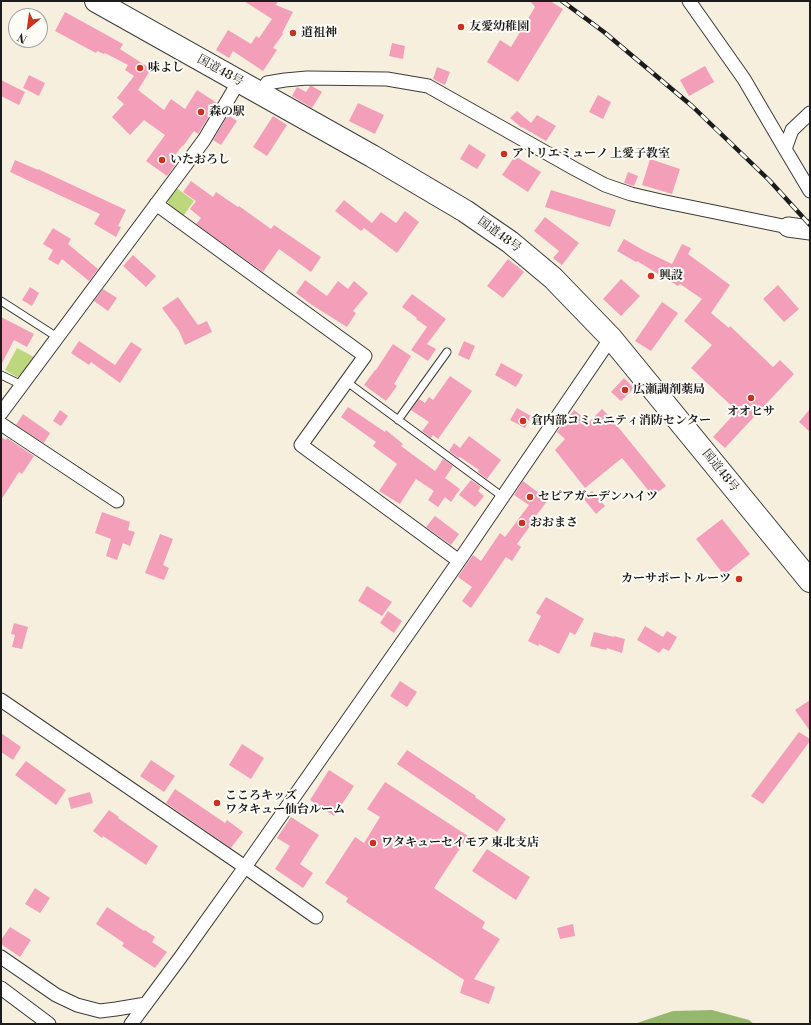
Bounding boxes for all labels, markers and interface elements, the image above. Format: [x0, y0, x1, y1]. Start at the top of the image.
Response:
north arrow [8, 8, 48, 48]
place label: 友愛幼稚園 [469, 20, 529, 34]
marker: 友愛幼稚園 [456, 22, 466, 32]
place label: 道祖神 [301, 26, 337, 40]
marker: 道祖神 [288, 28, 298, 38]
text: N [15, 29, 30, 46]
street label: 国道48号 [194, 52, 246, 90]
place label: 味よし [148, 61, 184, 75]
marker: 味よし [135, 63, 145, 73]
place label: 森の駅 [209, 105, 245, 119]
marker: 森の駅 [196, 107, 206, 117]
place label: アトリエミューノ 上愛子教室 [512, 147, 670, 161]
marker: アトリエミューノ 上愛子教室 [499, 149, 509, 159]
place label: いたおろし [170, 153, 230, 167]
marker: いたおろし [157, 155, 167, 165]
street label: 国道48号 [474, 214, 524, 256]
place label: 興設 [659, 269, 683, 283]
marker: 興設 [646, 271, 656, 281]
place label: 広瀬調剤薬局 [633, 383, 705, 397]
marker: 広瀬調剤薬局 [620, 385, 630, 395]
marker: オオヒサ [746, 393, 756, 403]
place label: オオヒサ [727, 405, 775, 419]
place label: 倉内部コミュニティ消防センター [531, 414, 711, 428]
marker: 倉内部コミュニティ消防センター [518, 416, 528, 426]
street label: 国道48号 [699, 447, 741, 495]
place label: セピアガーデンハイツ [538, 490, 658, 504]
marker: セピアガーデンハイツ [525, 492, 535, 502]
place label: おおまさ [530, 516, 578, 530]
marker: おおまさ [517, 518, 527, 528]
place label: カーサポート ルーツ [621, 572, 731, 586]
marker: カーサポート ルーツ [734, 574, 744, 584]
place label: こころキッズ ワタキュー仙台ルーム [225, 789, 345, 817]
marker: こころキッズ ワタキュー仙台ルーム [212, 798, 222, 808]
place label: ワタキューセイモア 東北支店 [381, 836, 539, 850]
marker: ワタキューセイモア 東北支店 [368, 838, 378, 848]

